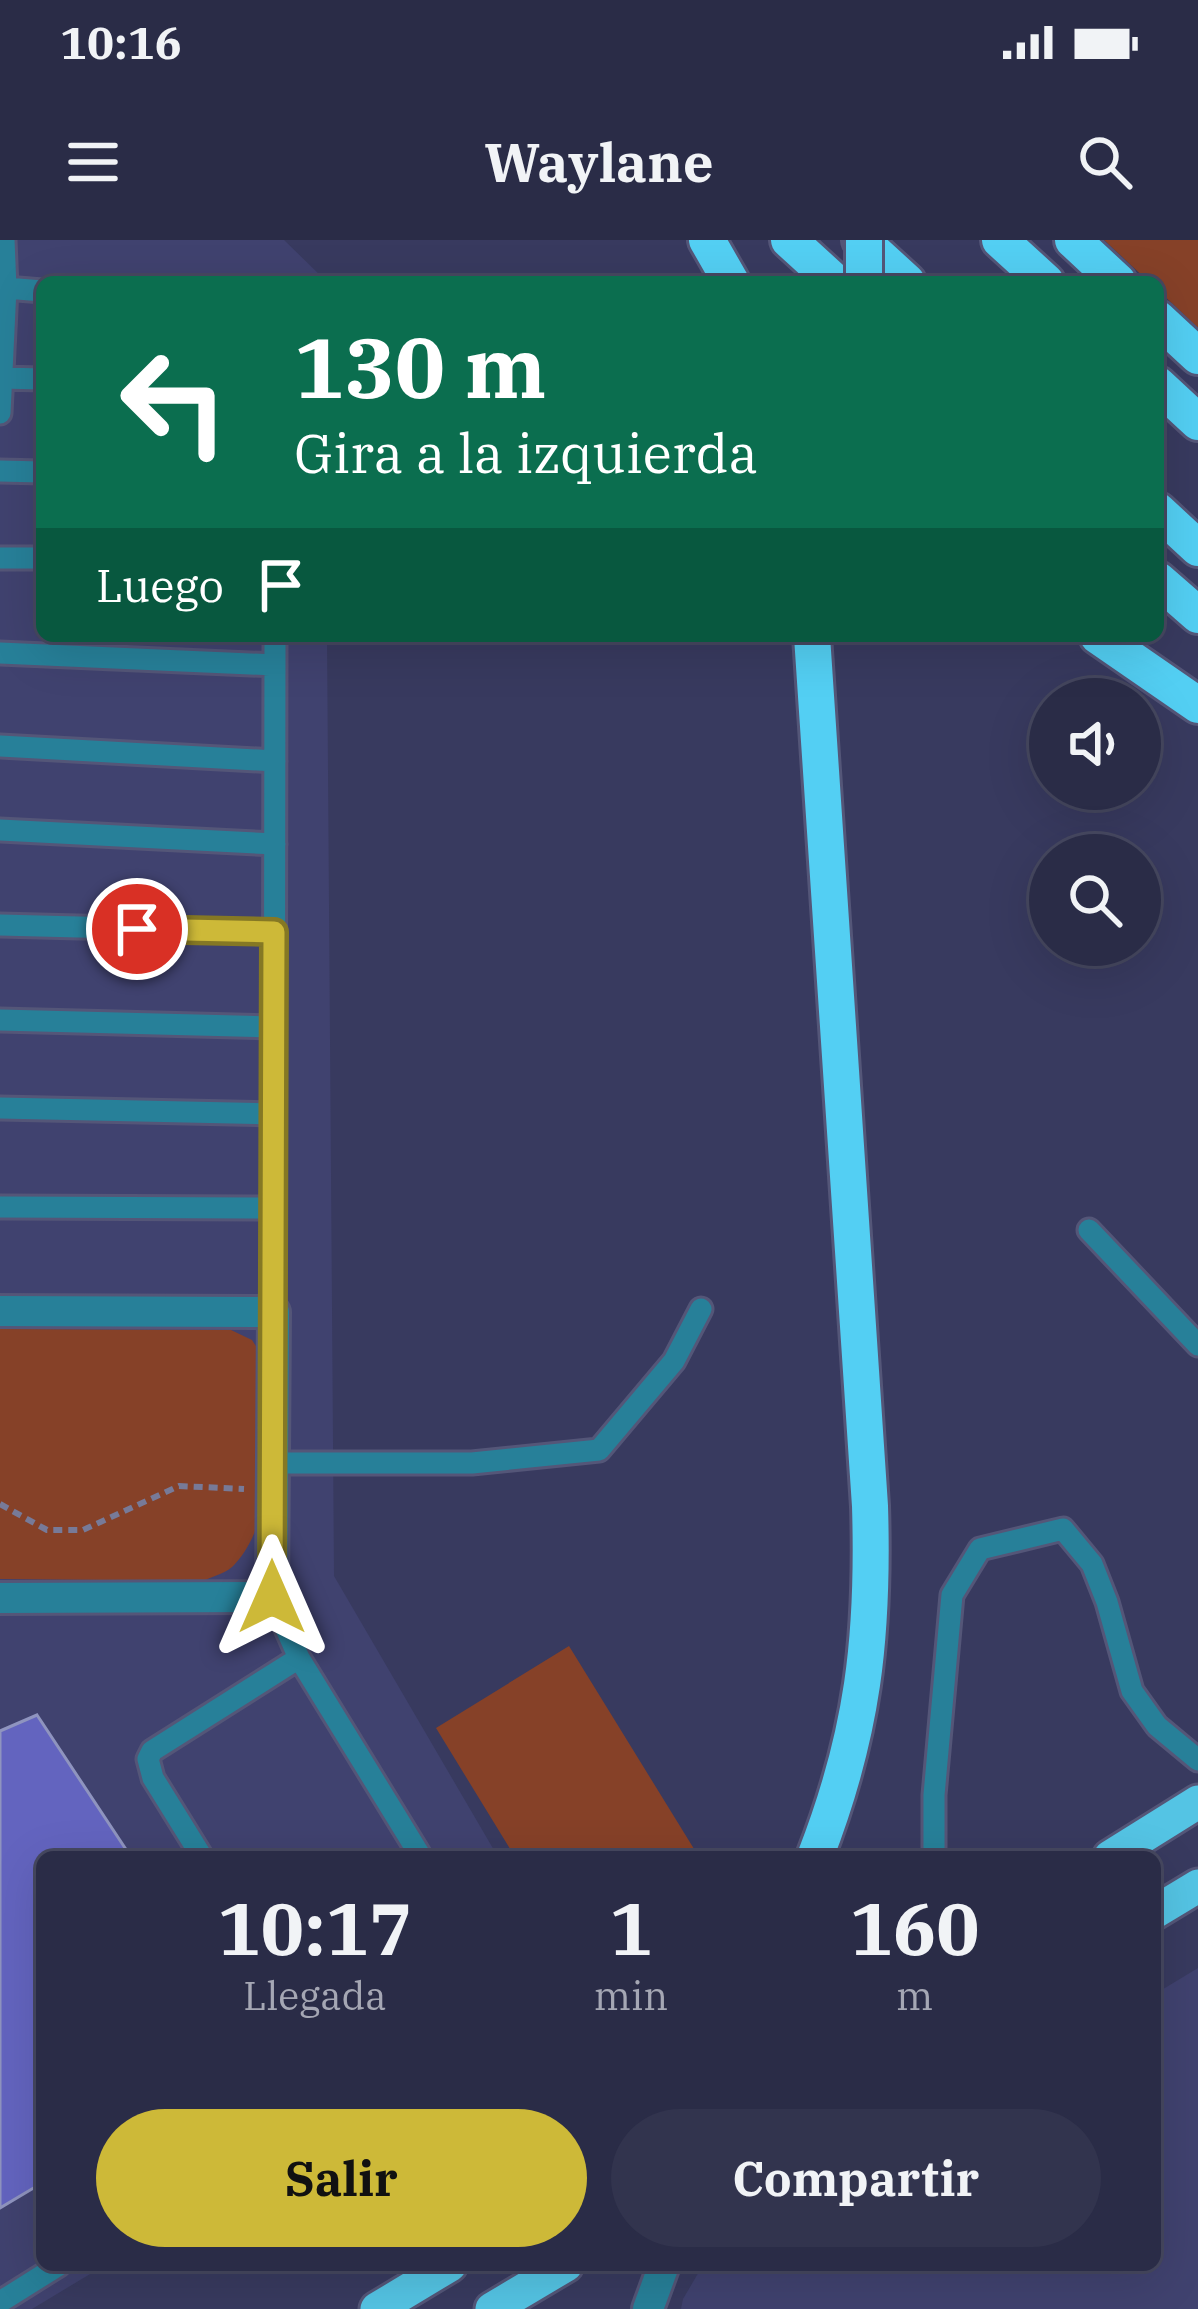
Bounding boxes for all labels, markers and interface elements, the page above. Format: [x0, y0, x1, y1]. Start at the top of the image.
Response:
text: 10:16 [60, 13, 182, 71]
text: Waylane [485, 127, 713, 197]
icon: menu [60, 129, 126, 195]
icon: search [1072, 129, 1138, 195]
text: 130 m [294, 312, 546, 421]
icon: left [96, 324, 252, 480]
text: Gira a la izquierda [294, 418, 758, 488]
icon: arrive [248, 552, 314, 618]
text: Luego [96, 556, 224, 614]
map controls [1029, 678, 1161, 966]
button: sound [1029, 678, 1161, 810]
button: search [1029, 834, 1161, 966]
pin [86, 878, 188, 980]
icon: arrive [104, 896, 170, 962]
position arrow [209, 1534, 335, 1660]
text: 10:17 [218, 1881, 412, 1975]
text: 1 [609, 1881, 653, 1975]
text: 160 [850, 1881, 979, 1975]
text: Llegada [243, 1970, 386, 2021]
text: min [594, 1970, 668, 2021]
text: m [896, 1970, 933, 2021]
button: Salir [96, 2109, 587, 2247]
button: Compartir [611, 2109, 1101, 2247]

